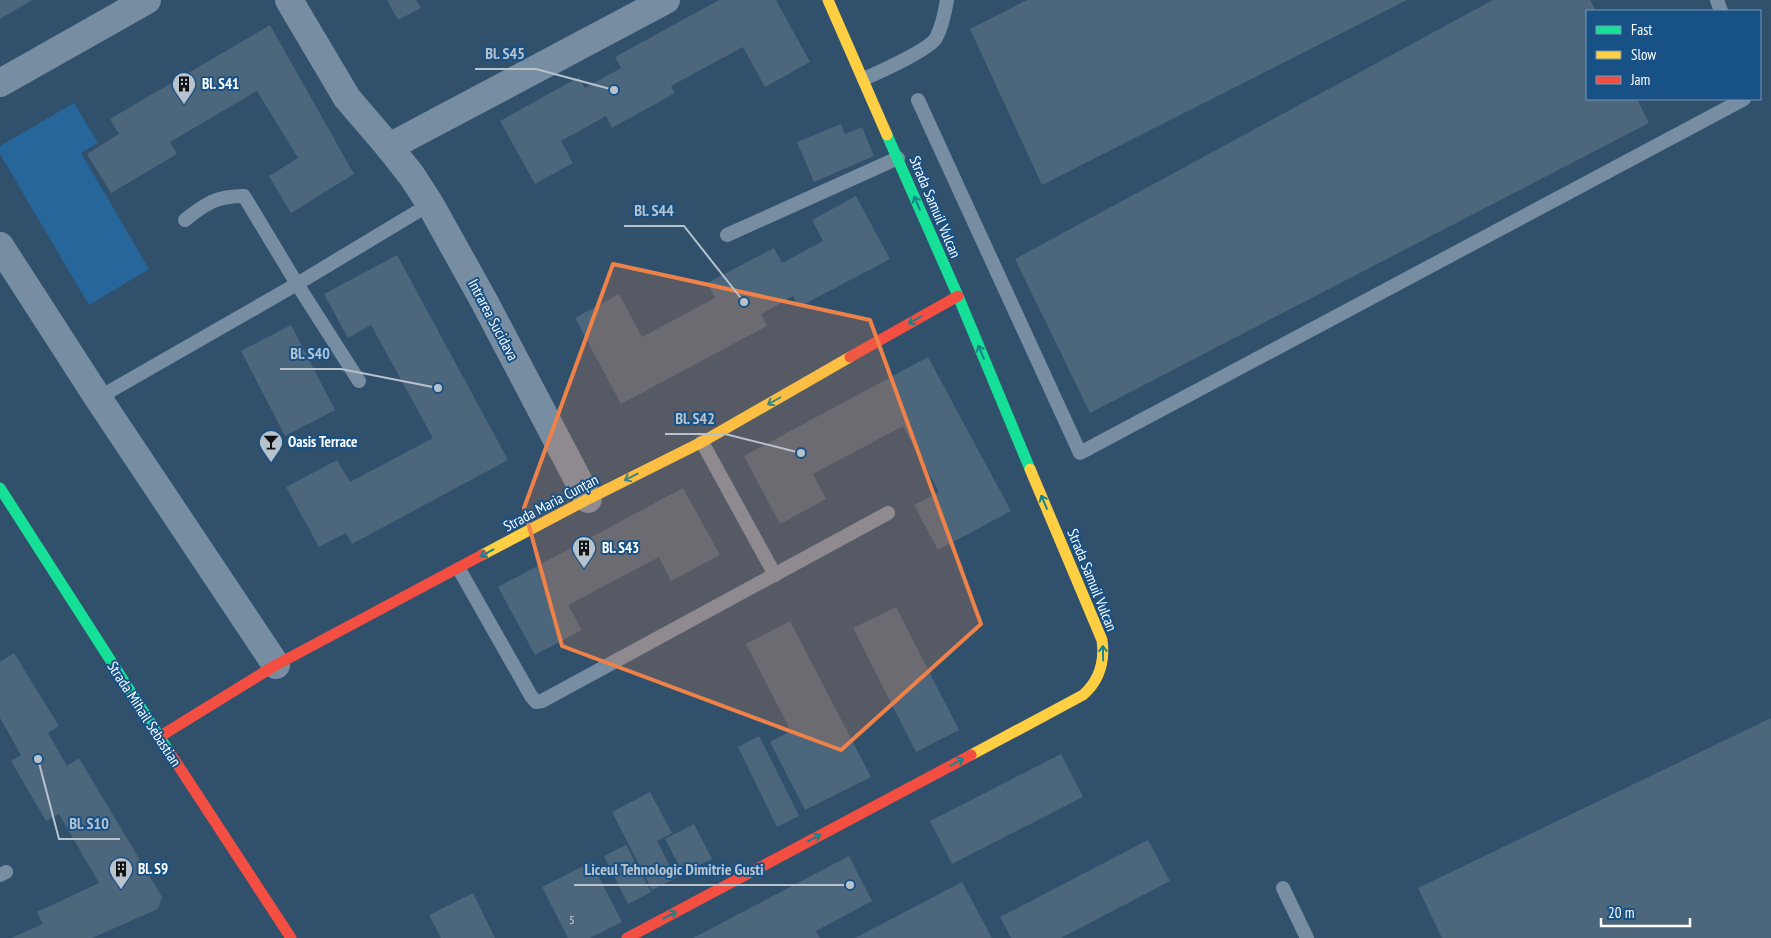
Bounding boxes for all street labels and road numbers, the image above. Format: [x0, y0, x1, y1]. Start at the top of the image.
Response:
street label: Strada Samuil Vulcan [905, 153, 965, 261]
street label: Intrarea Sucidava [464, 276, 523, 364]
street label: Strada Maria Cunțan [500, 470, 602, 536]
street label: Strada Samuil Vulcan [1063, 526, 1122, 634]
street label: Strada Mihail Sebastian [103, 657, 186, 770]

